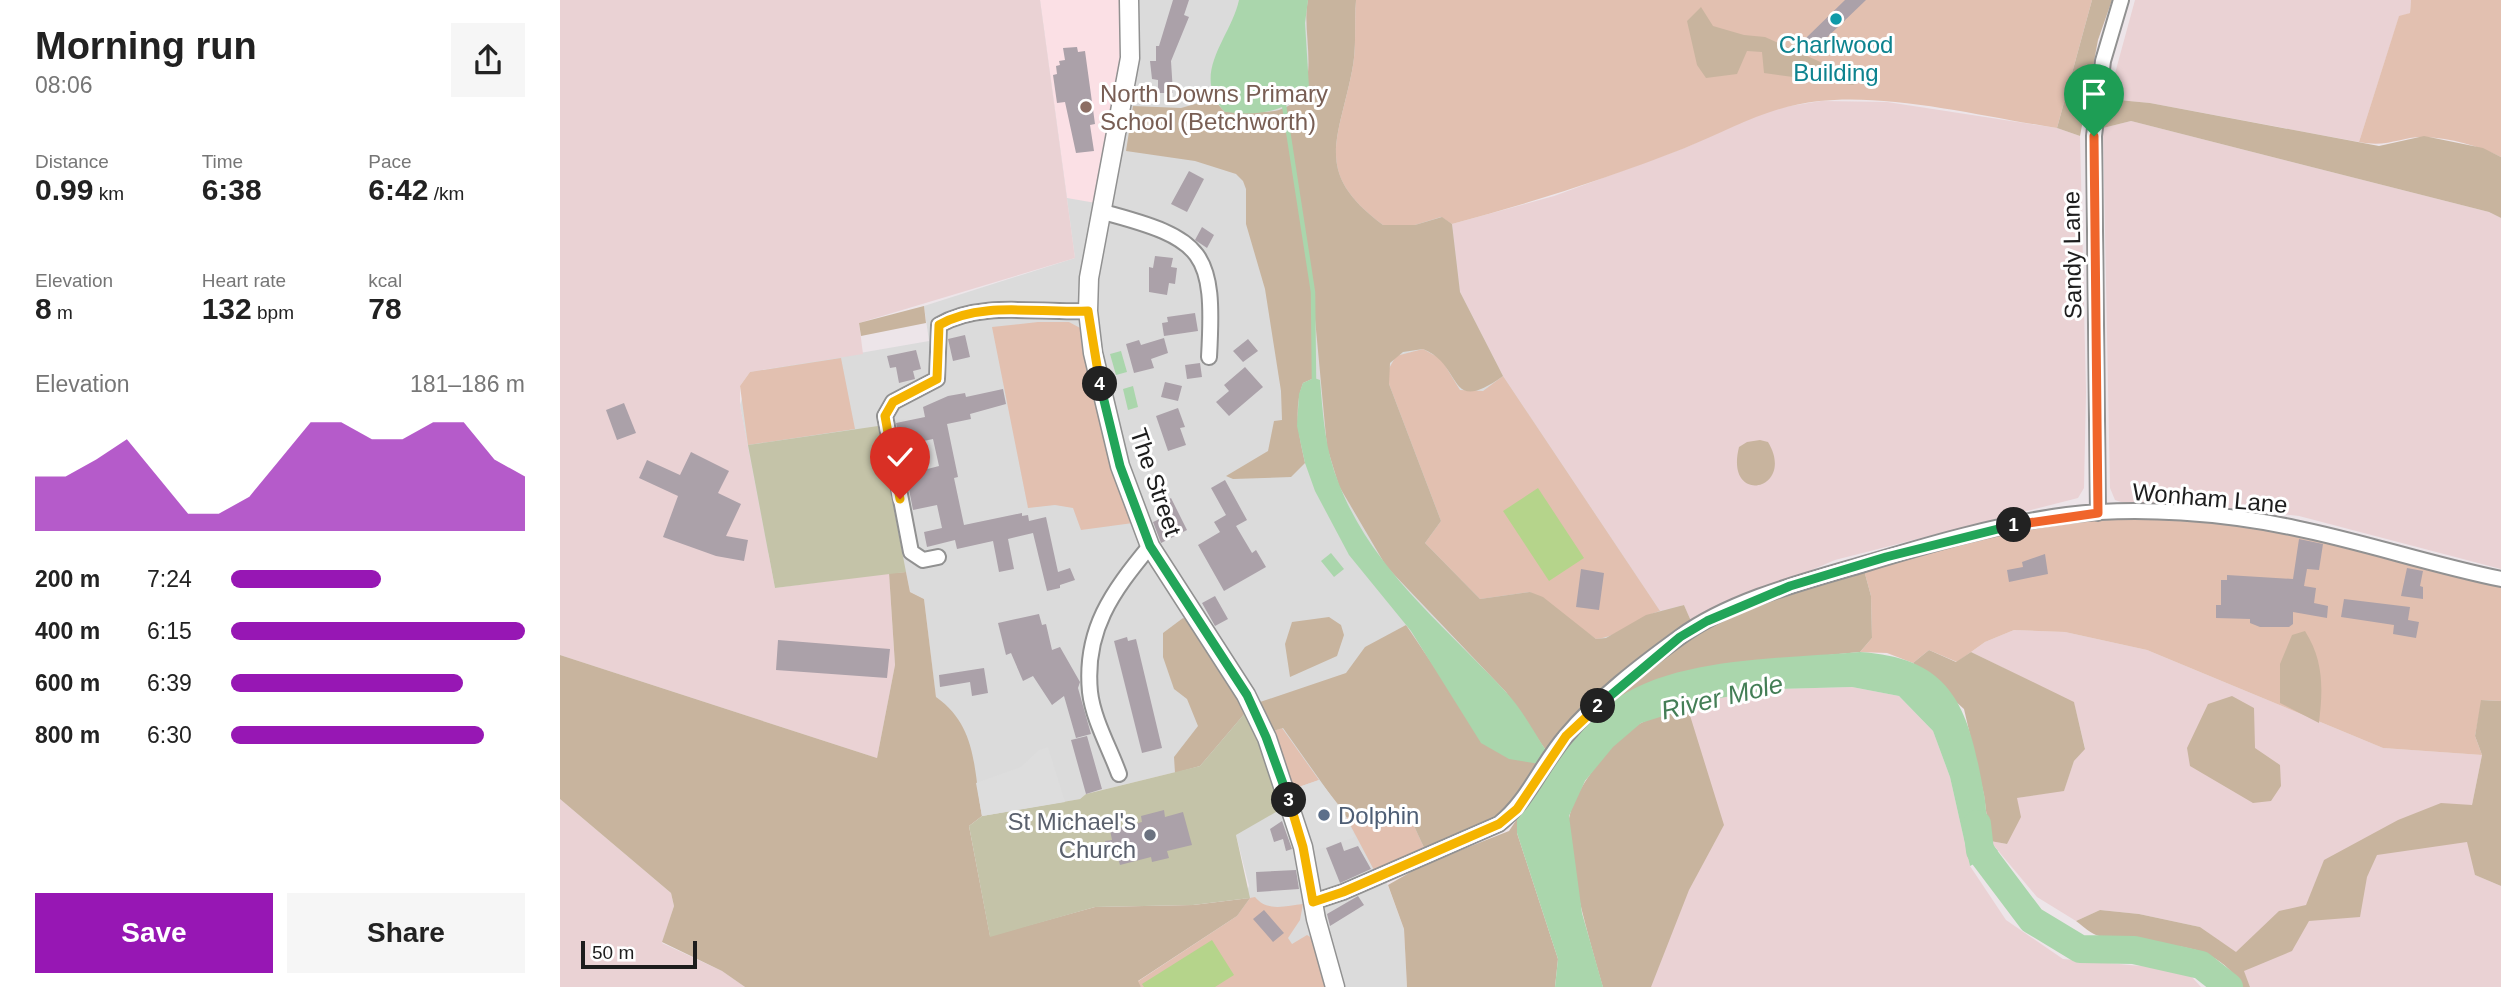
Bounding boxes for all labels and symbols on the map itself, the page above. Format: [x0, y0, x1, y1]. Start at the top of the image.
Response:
marker: Charlwood Building [1828, 11, 1844, 27]
place label: Charlwood Building [1779, 31, 1893, 86]
pin [2064, 64, 2124, 136]
place label: North Downs Primary School (Betchworth) [1100, 80, 1328, 135]
marker: North Downs Primary School (Betchworth) [1078, 99, 1094, 115]
street label: Sandy Lane [2057, 191, 2087, 319]
pin: 4 [1082, 366, 1118, 402]
street label: The Street [1125, 425, 1187, 540]
pin [870, 427, 930, 499]
street label: Wonham Lane [2131, 478, 2289, 518]
pin: 1 [1996, 508, 2032, 542]
water label: River Mole [1658, 668, 1786, 726]
pin: 2 [1580, 688, 1616, 724]
pin: 3 [1272, 782, 1306, 818]
place label: Dolphin [1338, 802, 1419, 829]
marker: Dolphin [1316, 807, 1332, 823]
place label: St Michael's Church [1007, 808, 1136, 863]
marker: St Michael's Church [1142, 827, 1158, 843]
scale bar [581, 938, 696, 970]

